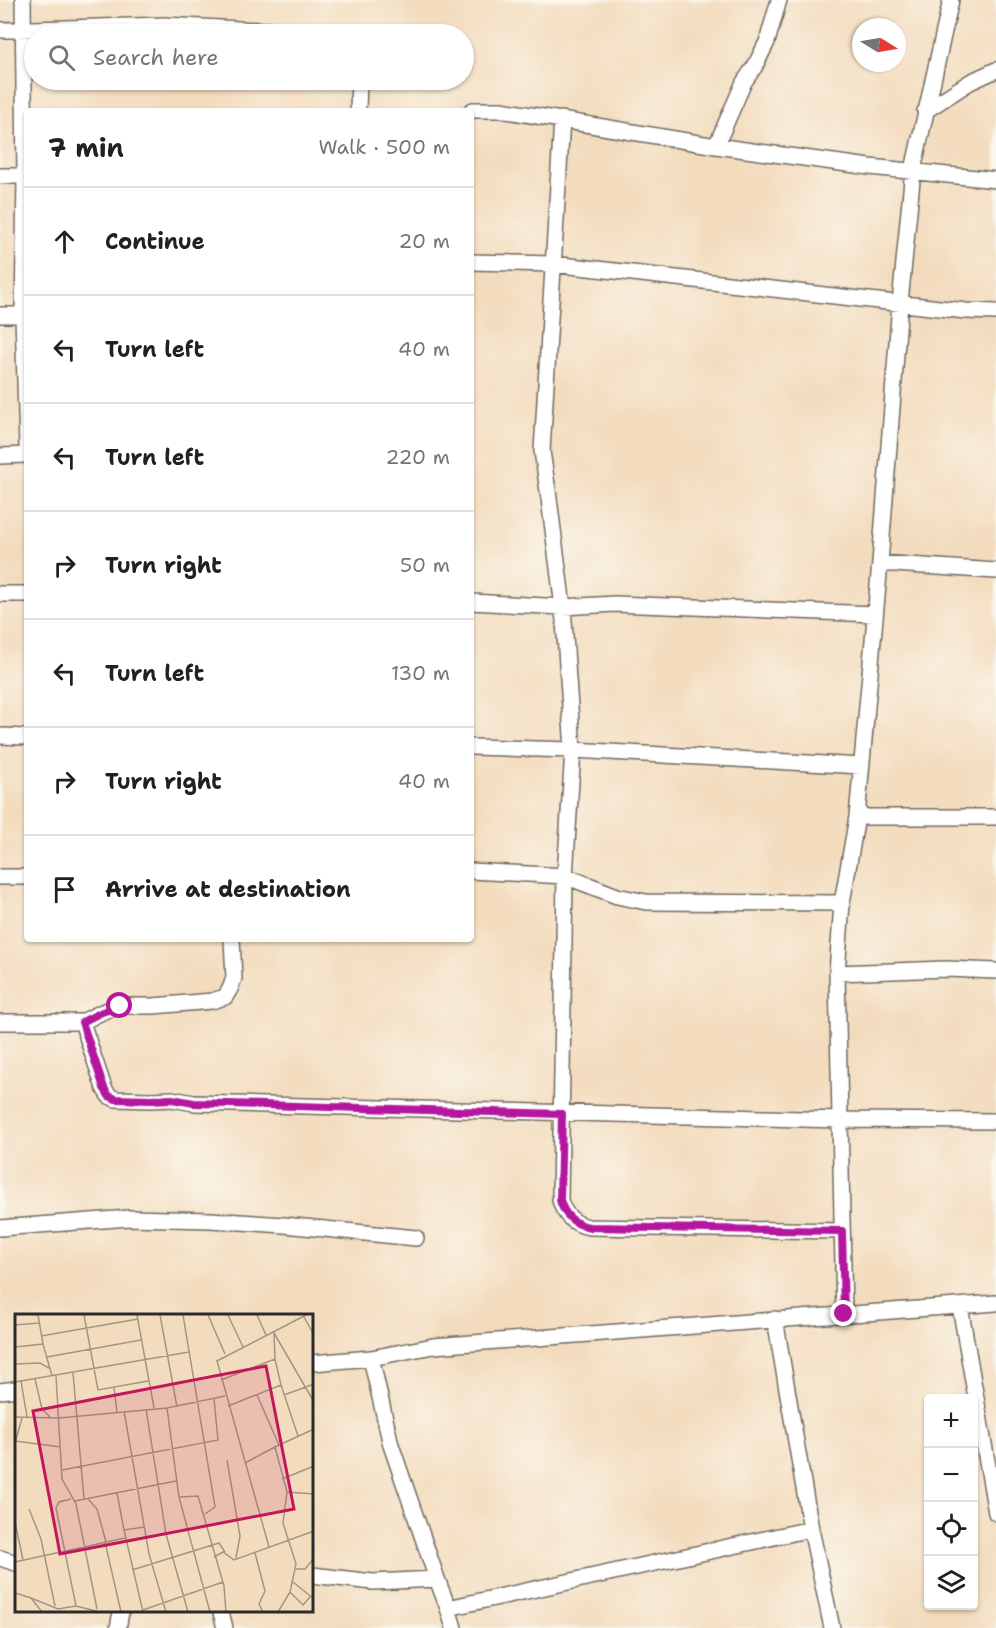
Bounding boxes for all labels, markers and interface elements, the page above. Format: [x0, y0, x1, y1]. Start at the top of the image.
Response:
north arrow [852, 18, 906, 72]
search box [24, 24, 474, 90]
icon: search [45, 41, 78, 74]
text: Search here [93, 43, 219, 72]
text: 7 min [48, 130, 124, 165]
text: Walk · 500 m [318, 134, 450, 160]
icon: ahead [48, 225, 81, 258]
text: Continue [105, 227, 205, 256]
text: 20 m [399, 228, 450, 254]
icon: left [48, 333, 81, 366]
text: Turn left [105, 335, 204, 364]
text: 40 m [398, 336, 450, 362]
icon: left [48, 441, 81, 474]
text: Turn left [105, 443, 204, 472]
text: 220 m [386, 444, 450, 470]
icon: right [48, 549, 81, 582]
text: Turn right [105, 551, 222, 580]
text: 50 m [400, 552, 450, 578]
icon: left [48, 657, 81, 690]
text: Turn left [105, 659, 204, 688]
text: 130 m [391, 660, 450, 686]
icon: right [48, 765, 81, 798]
text: Turn right [105, 767, 222, 796]
text: 40 m [398, 768, 450, 794]
icon: arrive [48, 873, 81, 906]
text: Arrive at destination [105, 875, 351, 904]
route start [106, 992, 132, 1018]
route end [830, 1300, 856, 1326]
inset map [15, 1314, 314, 1613]
map controls [924, 1394, 978, 1610]
button: + [924, 1394, 978, 1448]
button: − [924, 1448, 978, 1502]
button: locate [924, 1502, 978, 1556]
button: layers [924, 1556, 978, 1610]

